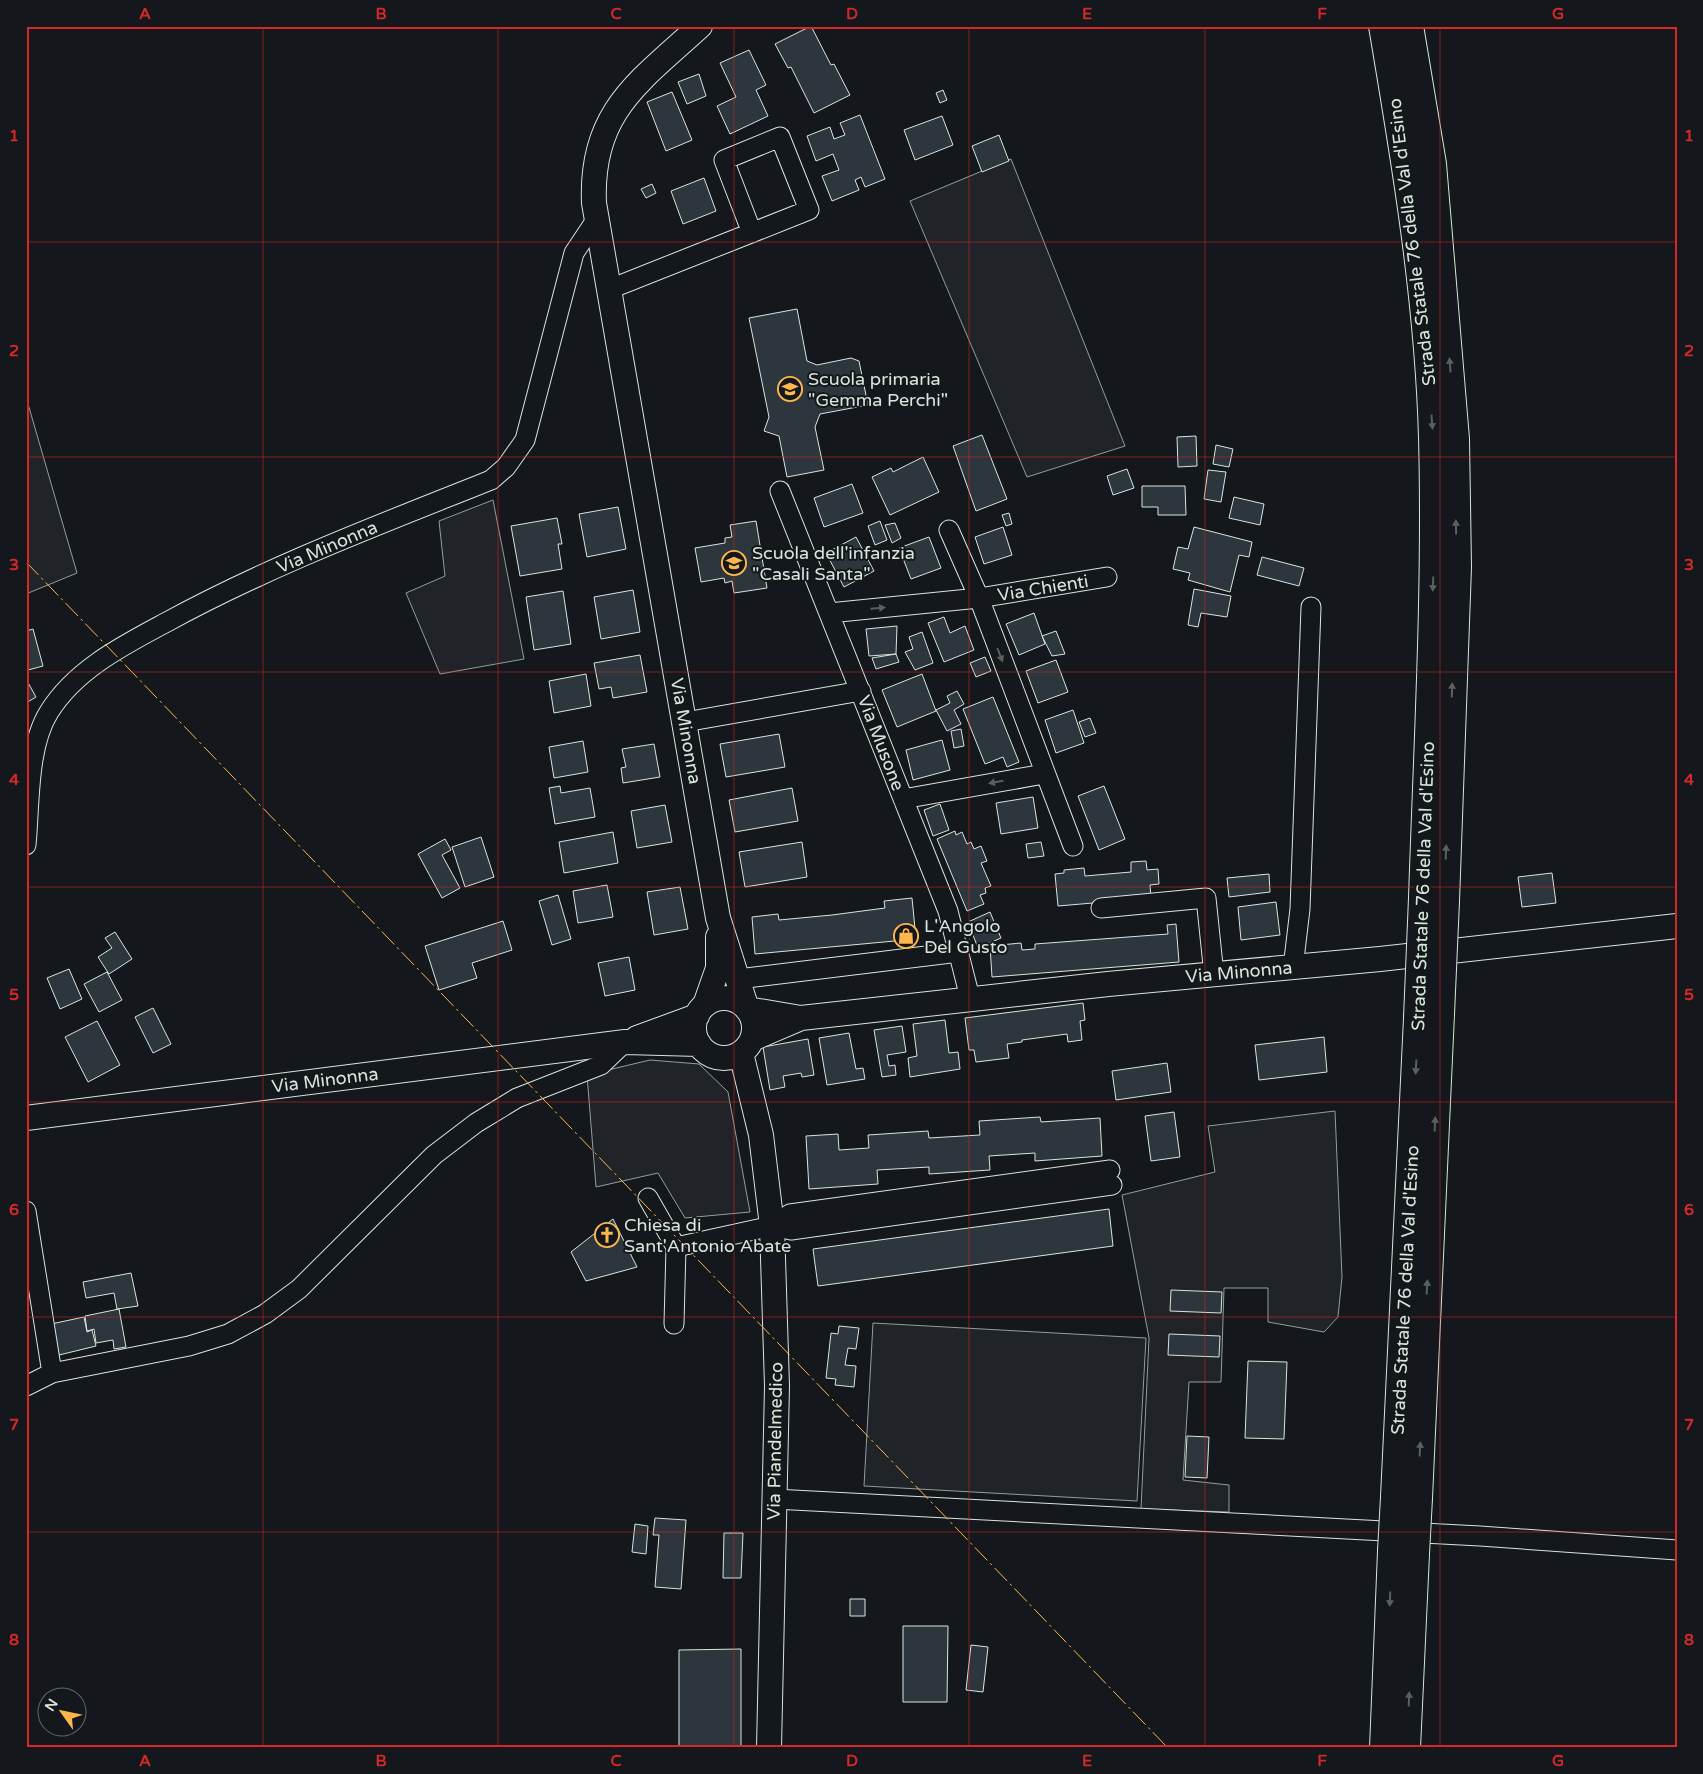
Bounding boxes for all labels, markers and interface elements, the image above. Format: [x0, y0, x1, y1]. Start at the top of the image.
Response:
text: A [139, 4, 151, 24]
text: B [375, 4, 387, 24]
text: C [610, 4, 622, 24]
text: D [846, 4, 858, 24]
text: E [1082, 4, 1092, 24]
text: F [1317, 4, 1327, 24]
text: G [1552, 4, 1564, 24]
street label: Strada Statale 76 della Val d'Esino [1383, 97, 1441, 387]
text: 1 [9, 126, 19, 146]
text: 1 [1684, 126, 1694, 146]
text: 2 [9, 341, 19, 361]
text: 2 [1684, 341, 1694, 361]
one-way arrow [1445, 357, 1453, 373]
place label: Scuola primaria "Gemma Perchi" [808, 368, 948, 411]
school or university icon: Scuola primaria "Gemma Perchi" [777, 376, 803, 402]
one-way arrow [1428, 414, 1436, 430]
street label: Via Minonna [273, 516, 381, 578]
one-way arrow [1452, 519, 1460, 535]
place label: Scuola dell'infanzia "Casali Santa" [752, 542, 915, 585]
school or university icon: Scuola dell'infanzia "Casali Santa" [721, 550, 747, 576]
text: 3 [9, 555, 19, 575]
text: 3 [1684, 555, 1694, 575]
street label: Via Chienti [996, 570, 1090, 606]
one-way arrow [1429, 577, 1437, 593]
one-way arrow [870, 604, 886, 612]
one-way arrow [997, 648, 1004, 663]
street label: Via Minonna [666, 676, 706, 786]
one-way arrow [1449, 682, 1457, 698]
street label: Via Musone [853, 692, 909, 794]
street label: Strada Statale 76 della Val d'Esino [1407, 741, 1439, 1031]
text: 4 [9, 770, 19, 790]
text: 4 [1684, 770, 1694, 790]
one-way arrow [988, 779, 1004, 787]
one-way arrow [1443, 844, 1451, 860]
place label: L'Angolo Del Gusto [924, 915, 1007, 958]
shop icon: L'Angolo Del Gusto [893, 923, 919, 949]
street label: Via Minonna [1185, 956, 1293, 988]
text: 5 [9, 985, 19, 1005]
text: 5 [1684, 985, 1694, 1005]
one-way arrow [1411, 1059, 1419, 1075]
street label: Via Minonna [270, 1063, 380, 1097]
one-way arrow [1431, 1116, 1439, 1132]
street label: Strada Statale 76 della Val d'Esino [1386, 1145, 1424, 1435]
text: 6 [9, 1200, 19, 1220]
text: 6 [1684, 1200, 1694, 1220]
place label: Chiesa di Sant'Antonio Abate [624, 1214, 791, 1257]
church icon: Chiesa di Sant'Antonio Abate [594, 1222, 620, 1248]
one-way arrow [1424, 1278, 1432, 1294]
street label: Via Piandelmedico [763, 1362, 787, 1520]
text: 7 [9, 1415, 19, 1435]
text: 7 [1684, 1415, 1694, 1435]
one-way arrow [1416, 1441, 1424, 1457]
one-way arrow [1386, 1592, 1394, 1608]
text: 8 [9, 1630, 19, 1650]
text: 8 [1684, 1630, 1694, 1650]
north arrow [38, 1686, 88, 1736]
one-way arrow [1405, 1691, 1413, 1707]
text: N [41, 1696, 62, 1715]
text: A [139, 1751, 151, 1771]
text: B [375, 1751, 387, 1771]
text: C [610, 1751, 622, 1771]
text: D [846, 1751, 858, 1771]
text: E [1082, 1751, 1092, 1771]
text: F [1317, 1751, 1327, 1771]
text: G [1552, 1751, 1564, 1771]

